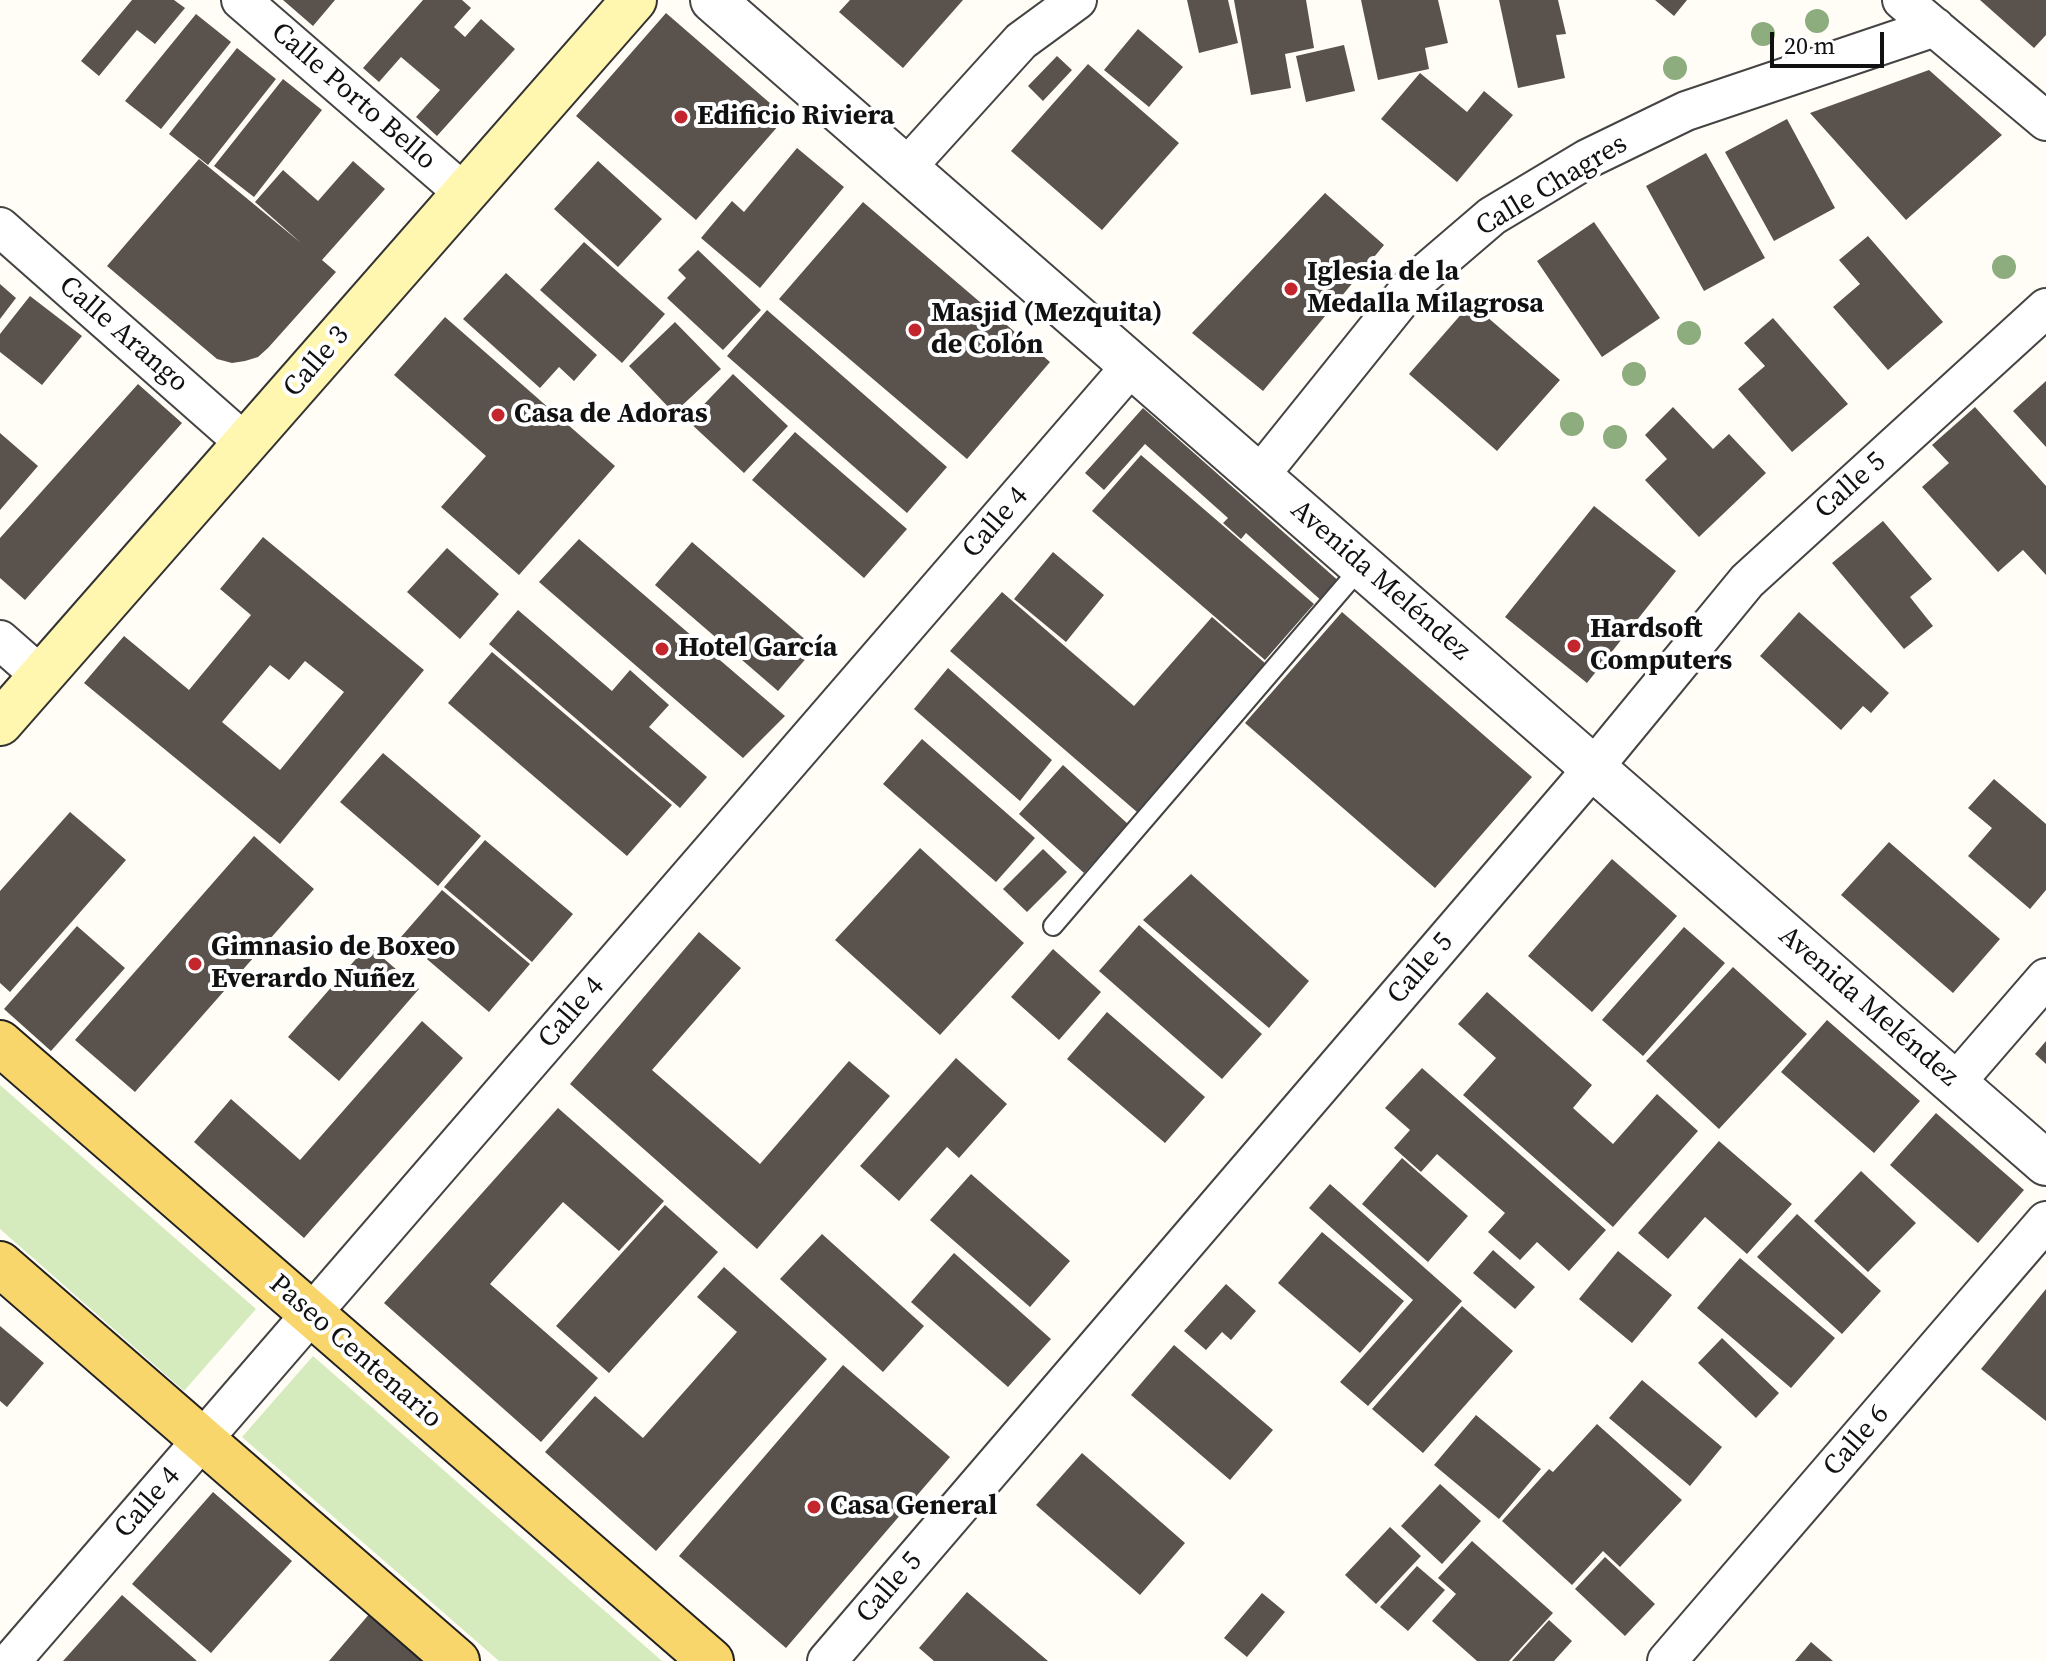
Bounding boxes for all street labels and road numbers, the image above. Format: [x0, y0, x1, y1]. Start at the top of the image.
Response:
street label: Calle Porto Bello [264, 16, 442, 178]
street label: Calle Chagres [1470, 128, 1634, 244]
street label: Calle Arango [52, 270, 194, 400]
street label: Calle 3 [277, 320, 357, 404]
street label: Calle 5 [1809, 446, 1893, 526]
street label: Calle 4 [956, 481, 1036, 565]
street label: Avenida Meléndez [1283, 494, 1477, 668]
street label: Avenida Meléndez [1771, 920, 1965, 1094]
street label: Calle 5 [1381, 927, 1461, 1011]
street label: Calle 4 [532, 971, 612, 1055]
street label: Paseo Centenario [262, 1268, 448, 1436]
street label: Calle 6 [1817, 1399, 1897, 1483]
street label: Calle 4 [108, 1461, 188, 1545]
street label: Calle 5 [850, 1546, 930, 1630]

